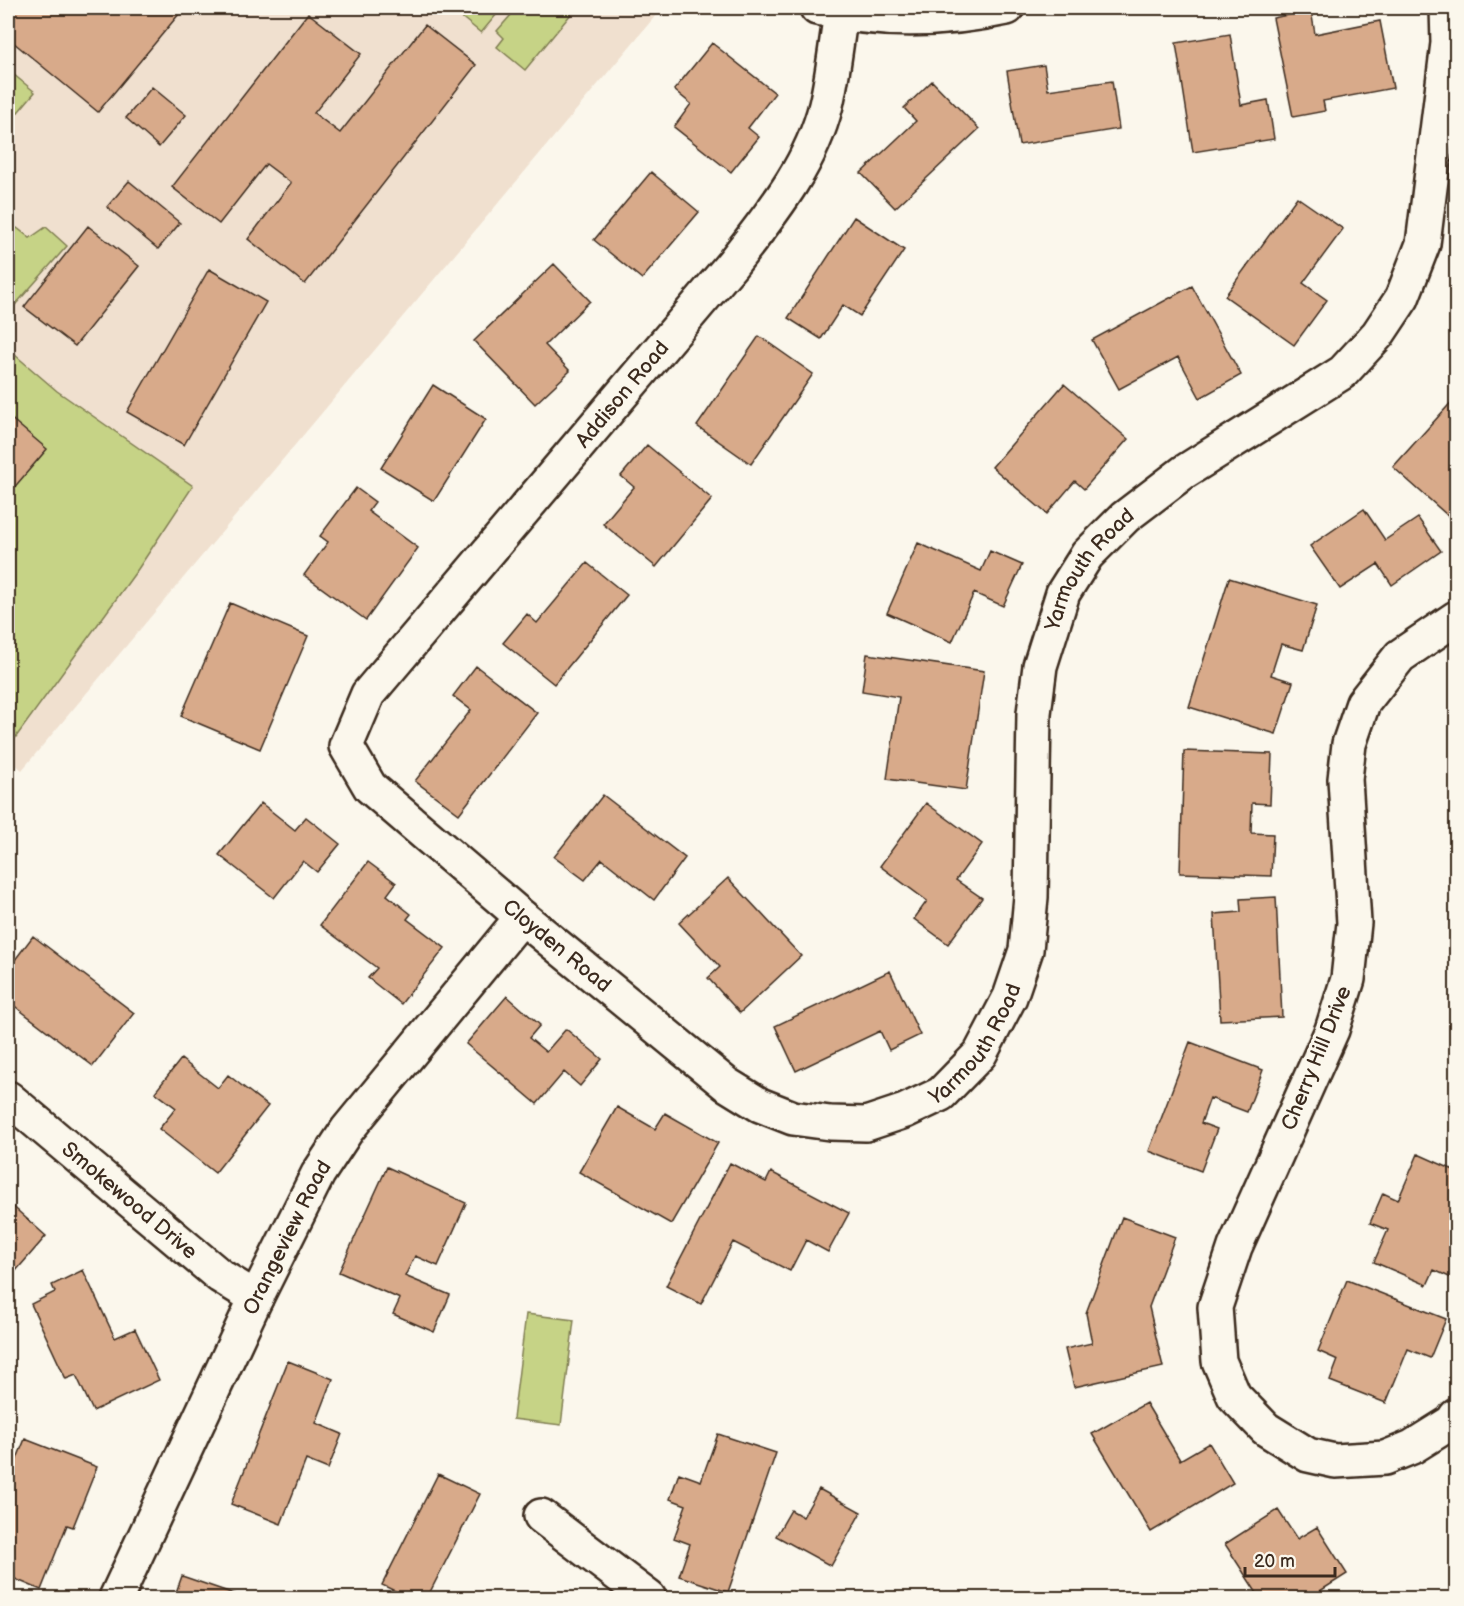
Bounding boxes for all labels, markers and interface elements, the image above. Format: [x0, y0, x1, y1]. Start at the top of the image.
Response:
street label: Addison Road [570, 336, 674, 453]
street label: Yarmouth Road [1040, 503, 1139, 635]
street label: Cloyden Road [497, 894, 616, 998]
street label: Yarmouth Road [924, 981, 1027, 1111]
street label: Cherry Hill Drive [1276, 982, 1357, 1134]
street label: Smokewood Drive [57, 1137, 202, 1265]
street label: Orangeview Road [238, 1156, 337, 1319]
scale bar [1245, 1540, 1335, 1578]
text: 20 m [1254, 1551, 1295, 1572]

